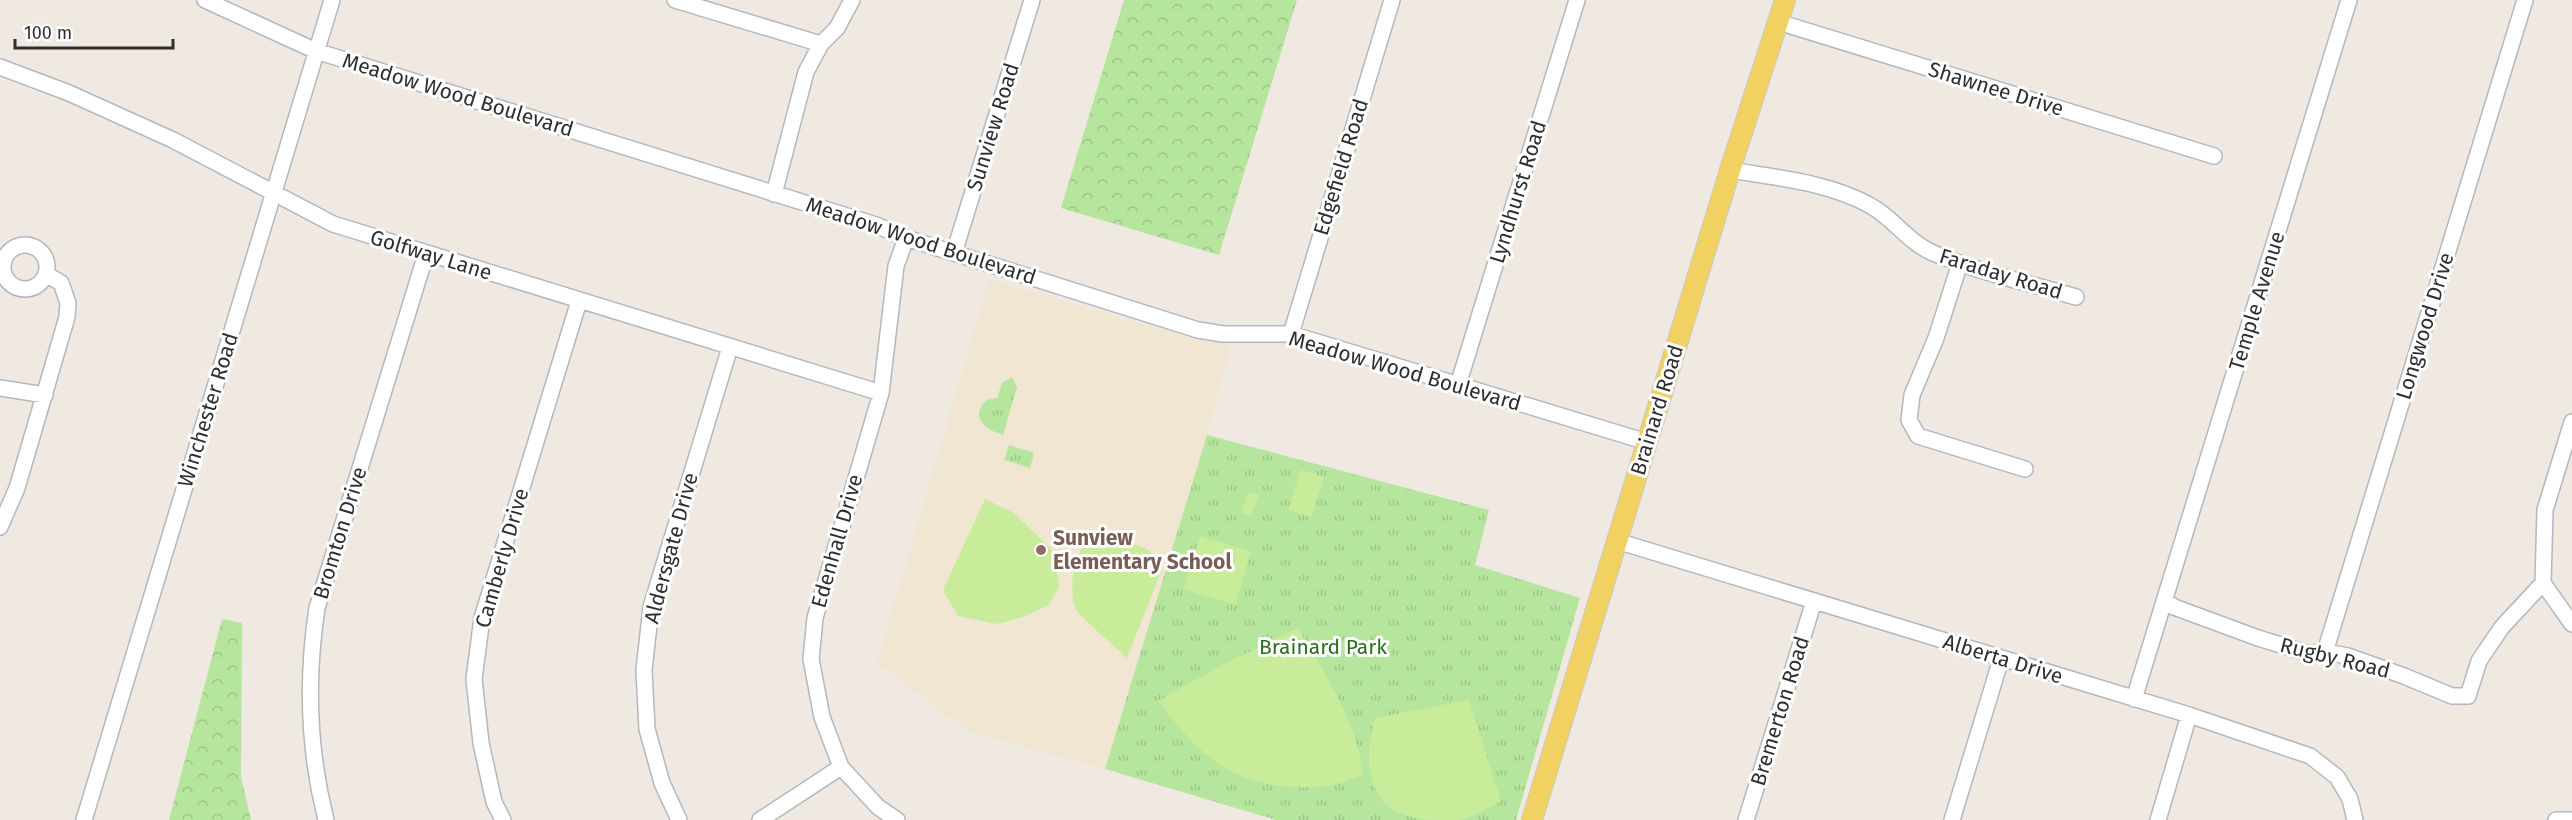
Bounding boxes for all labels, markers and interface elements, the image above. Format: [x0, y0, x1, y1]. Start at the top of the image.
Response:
scale bar [15, 12, 172, 50]
text: 100 m [24, 22, 72, 44]
street label: Meadow Wood Boulevard [339, 47, 577, 143]
street label: Shawnee Drive [1925, 56, 2067, 122]
street label: Sunview Road [961, 60, 1025, 194]
street label: Edgefield Road [1308, 96, 1374, 238]
street label: Lyndhurst Road [1484, 117, 1552, 267]
street label: Meadow Wood Boulevard [803, 191, 1039, 291]
street label: Golfway Lane [367, 224, 495, 286]
street label: Temple Avenue [2223, 228, 2291, 374]
street label: Faraday Road [1936, 243, 2066, 305]
street label: Longwood Drive [2390, 249, 2460, 403]
street label: Meadow Wood Boulevard [1286, 325, 1524, 417]
street label: Winchester Road [172, 330, 244, 490]
street label: Brainard Road [1625, 342, 1689, 478]
street label: Bromton Drive [308, 464, 372, 602]
street label: Aldersgate Drive [638, 470, 704, 626]
street label: Edenhall Drive [806, 471, 868, 611]
street label: Camberly Drive [470, 485, 534, 631]
place label: Sunview Elementary School [1053, 525, 1232, 575]
marker: Sunview Elementary School [1034, 543, 1048, 557]
street label: Alberta Drive [1940, 628, 2066, 690]
street label: Rugby Road [2277, 632, 2393, 684]
street label: Bremerton Road [1745, 633, 1815, 789]
park label: Brainard Park [1259, 634, 1387, 660]

